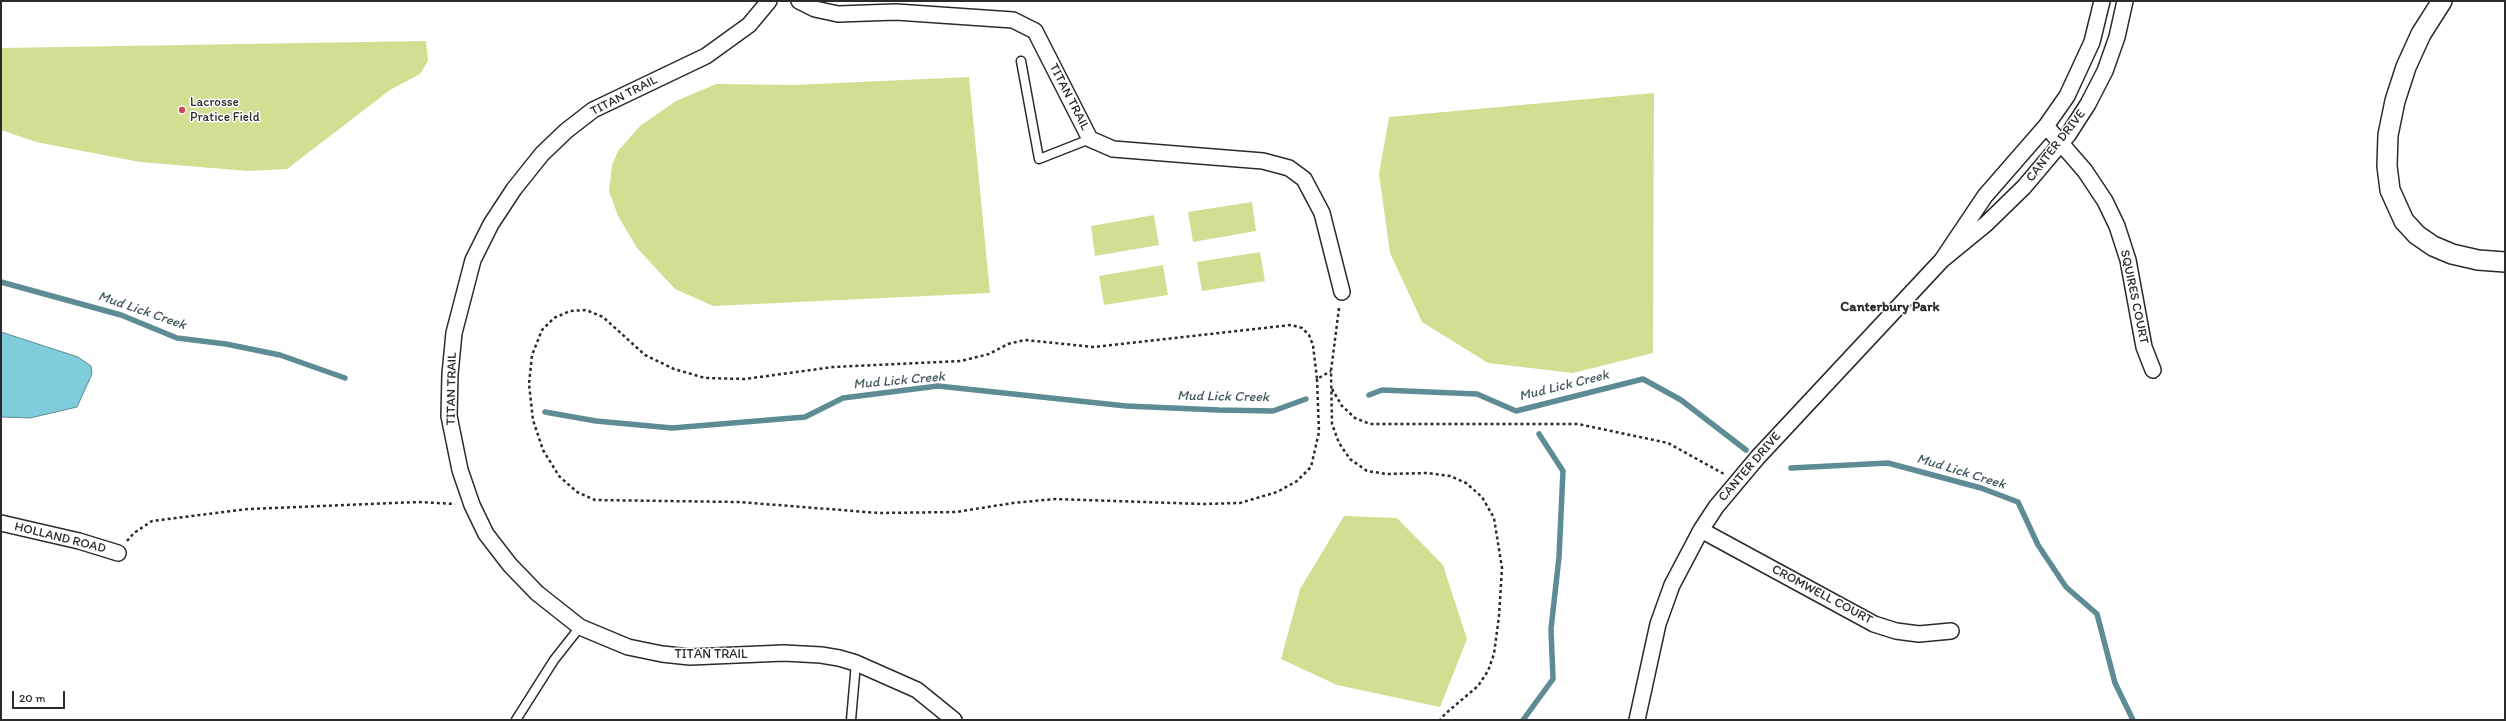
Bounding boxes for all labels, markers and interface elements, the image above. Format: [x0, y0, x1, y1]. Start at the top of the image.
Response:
street label: TITAN TRAIL [1045, 61, 1093, 133]
street label: TITAN TRAIL [588, 72, 660, 120]
place label: Lacrosse Pratice Field [190, 95, 260, 126]
marker: Lacrosse Pratice Field [177, 105, 187, 115]
street label: CANTER DRIVE [2023, 107, 2089, 185]
street label: SQUIRES COURT [2116, 248, 2152, 346]
water label: Mud Lick Creek [96, 288, 188, 334]
district label: Canterbury Park [1840, 299, 1940, 315]
street label: TITAN TRAIL [444, 352, 460, 426]
water label: Mud Lick Creek [1517, 367, 1611, 405]
water label: Mud Lick Creek [852, 369, 946, 393]
water label: Mud Lick Creek [1177, 388, 1269, 406]
street label: CANTER DRIVE [1715, 429, 1785, 505]
water label: Mud Lick Creek [1915, 451, 2007, 493]
street label: HOLLAND ROAD [13, 519, 107, 557]
street label: CROMWELL COURT [1769, 562, 1875, 628]
street label: TITAN TRAIL [674, 647, 748, 663]
scale bar [14, 683, 67, 709]
text: 20 m [19, 691, 46, 705]

